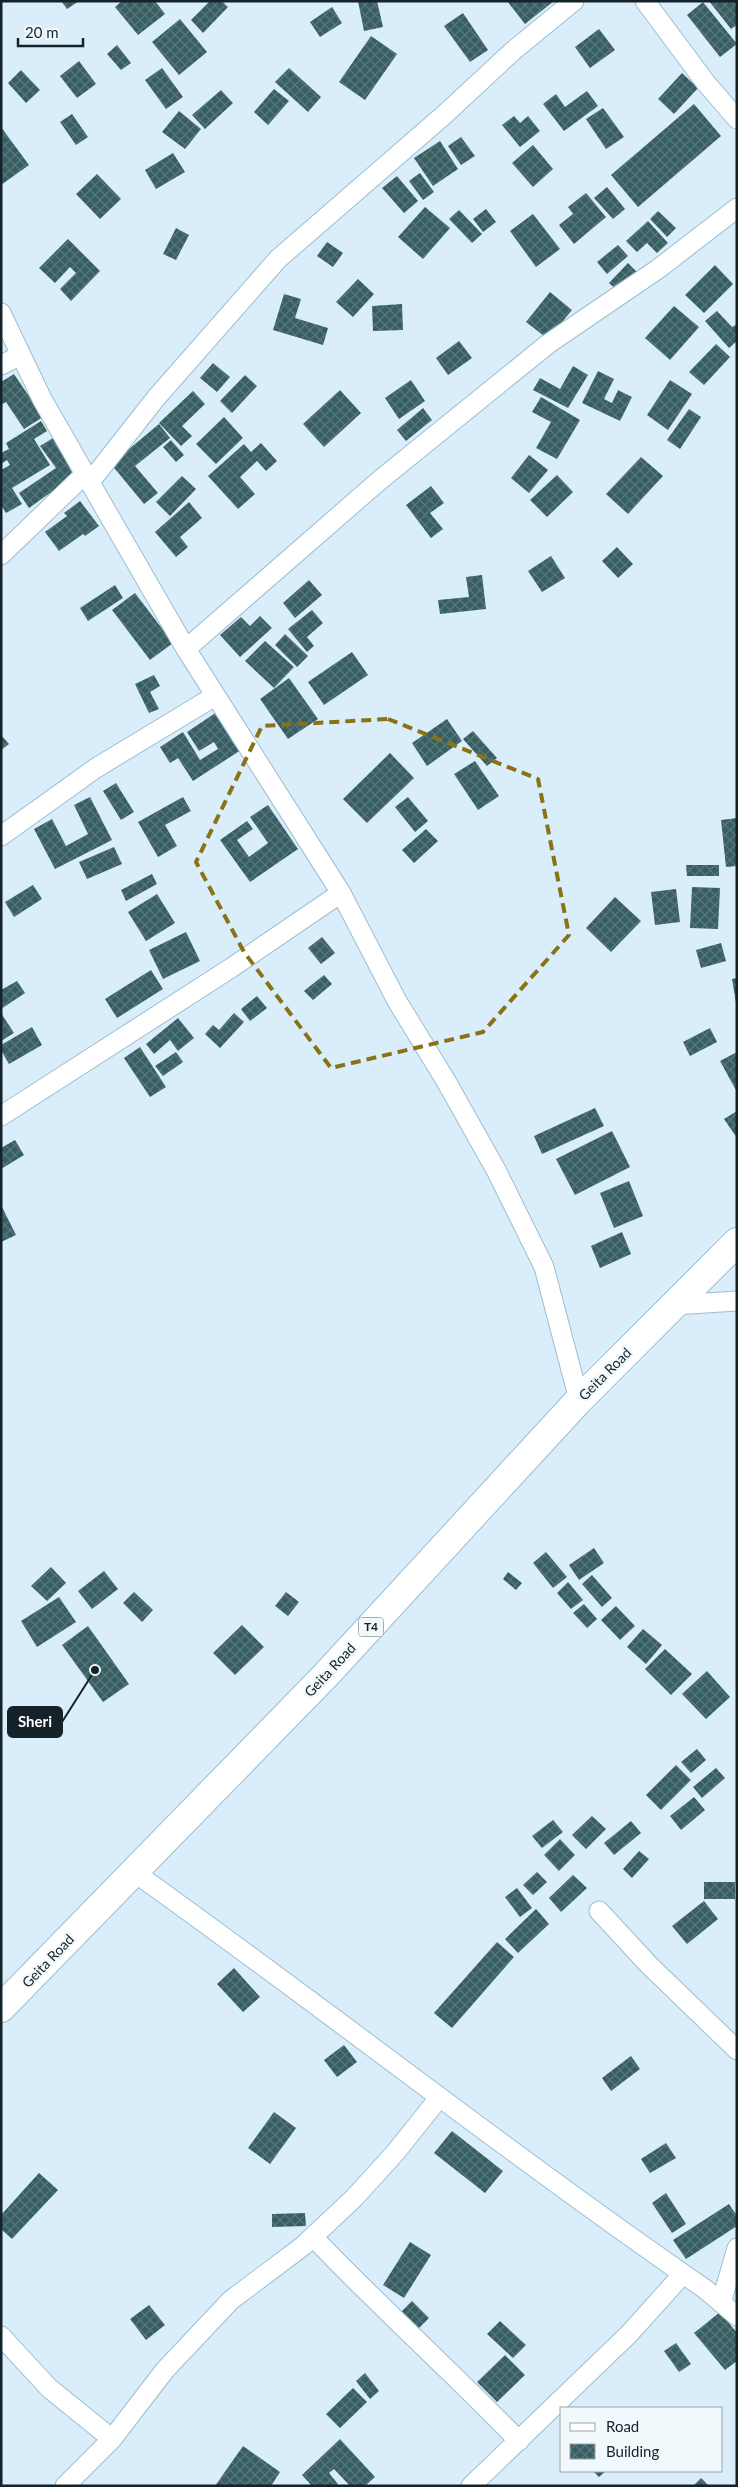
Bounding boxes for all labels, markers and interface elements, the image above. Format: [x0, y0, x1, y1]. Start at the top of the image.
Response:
scale bar [18, 15, 82, 47]
text: 20 m [25, 23, 59, 41]
street label: Geita Road [575, 1344, 635, 1404]
road number: T4 [358, 1618, 384, 1636]
street label: Geita Road [300, 1639, 359, 1700]
callout: Sheri [8, 1707, 62, 1737]
text: Sheri [18, 1712, 52, 1730]
street label: Geita Road [18, 1930, 77, 1991]
legend [560, 2407, 723, 2472]
text: Road [606, 2417, 639, 2435]
text: Building [606, 2442, 659, 2460]

